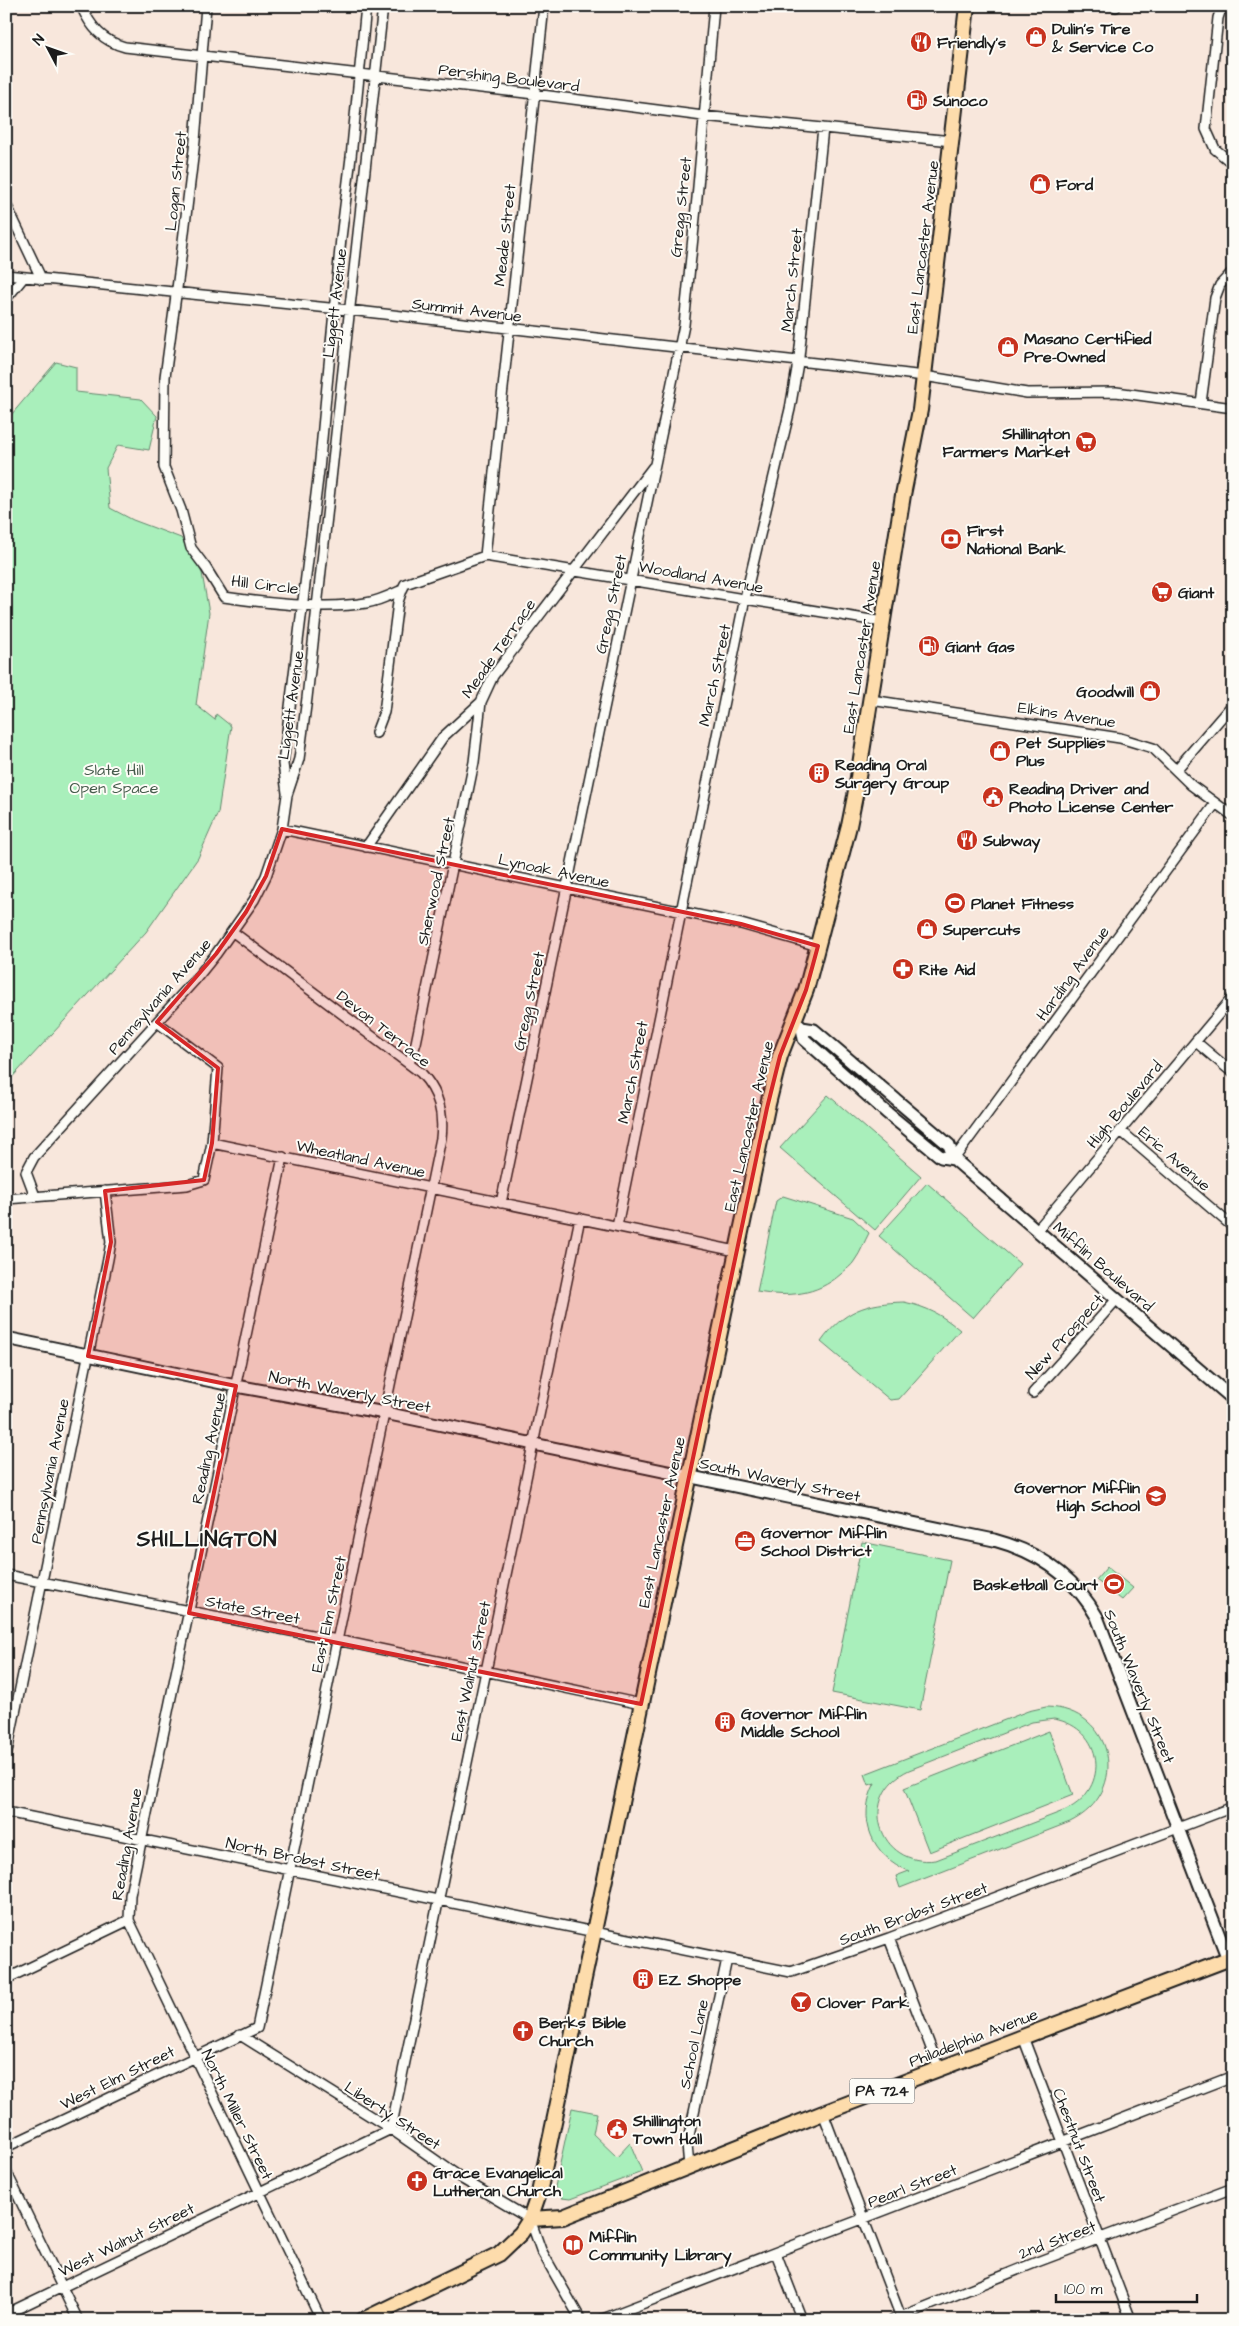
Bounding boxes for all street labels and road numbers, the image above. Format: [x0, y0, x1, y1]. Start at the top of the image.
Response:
street label: Pershing Boulevard [437, 58, 581, 99]
street label: Logan Street [160, 130, 193, 232]
street label: Gregg Street [665, 155, 698, 258]
street label: East Lancaster Avenue [901, 159, 945, 335]
street label: Meade Street [489, 182, 521, 287]
street label: March Street [776, 227, 808, 333]
street label: Liggett Avenue [317, 247, 354, 359]
street label: Summit Avenue [411, 292, 523, 328]
street label: Gregg Street [590, 552, 633, 656]
street label: Woodland Avenue [637, 555, 765, 599]
street label: East Lancaster Avenue [837, 559, 887, 735]
street label: Hill Circle [230, 570, 300, 600]
street label: Meade Terrace [456, 594, 541, 703]
street label: March Street [693, 622, 737, 728]
street label: Liggett Avenue [272, 649, 311, 761]
street label: Elkins Avenue [1016, 696, 1118, 734]
street label: Sherwood Street [412, 815, 460, 947]
street label: Lynoak Avenue [496, 848, 612, 895]
street label: Harding Avenue [1031, 922, 1116, 1026]
street label: Pennsylvania Avenue [103, 933, 217, 1060]
street label: Gregg Street [508, 949, 551, 1053]
street label: Devon Terrace [332, 985, 435, 1073]
street label: March Street [612, 1019, 654, 1125]
street label: East Lancaster Avenue [719, 1038, 779, 1214]
street label: High Boulevard [1082, 1056, 1169, 1154]
street label: Eric Avenue [1133, 1121, 1215, 1197]
street label: Wheatland Avenue [294, 1135, 428, 1183]
street label: Mifflin Boulevard [1048, 1217, 1159, 1317]
street label: New Prospect [1020, 1289, 1109, 1384]
street label: North Waverly Street [267, 1365, 433, 1420]
street label: Reading Avenue [186, 1390, 233, 1506]
street label: Pennsylvania Avenue [25, 1396, 76, 1546]
street label: East Lancaster Avenue [633, 1434, 691, 1610]
street label: South Waverly Street [697, 1452, 863, 1509]
street label: East Elm Street [306, 1553, 352, 1675]
street label: State Street [204, 1590, 302, 1630]
street label: East Walnut Street [445, 1599, 497, 1743]
street label: South Waverly Street [1097, 1606, 1180, 1768]
street label: Reading Avenue [106, 1786, 149, 1902]
street label: North Brobst Street [224, 1832, 382, 1886]
street label: South Brobst Street [836, 1877, 991, 1951]
street label: School Lane [674, 1997, 714, 2091]
street label: Philadelphia Avenue [906, 2003, 1041, 2073]
street label: West Elm Street [57, 2040, 179, 2115]
street label: North Miller Street [196, 2046, 278, 2184]
street label: Liberty Street [339, 2076, 445, 2156]
road number: PA 724 [850, 2078, 914, 2104]
street label: Chestnut Street [1047, 2085, 1111, 2206]
street label: Pearl Street [864, 2159, 961, 2213]
street label: West Walnut Street [55, 2197, 199, 2282]
street label: 2nd Street [1016, 2215, 1100, 2265]

